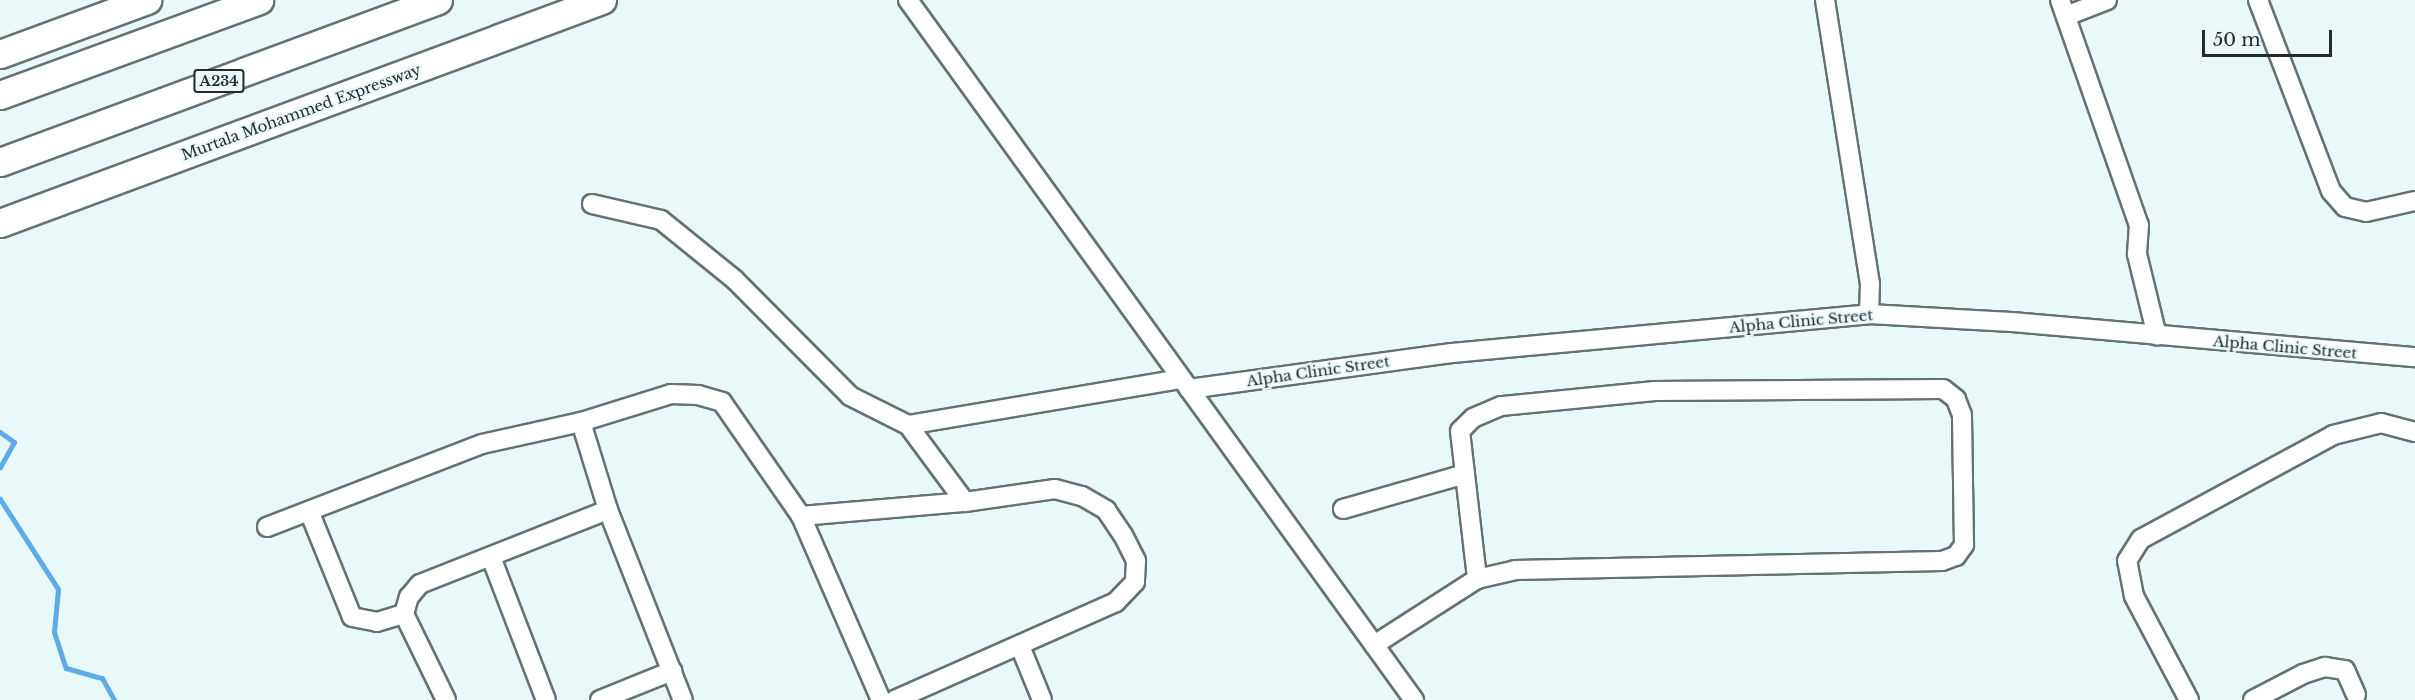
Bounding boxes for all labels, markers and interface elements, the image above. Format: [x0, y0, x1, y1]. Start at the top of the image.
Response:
scale bar [2205, 18, 2336, 56]
text: 50 m [2213, 29, 2261, 51]
street label: Murtala Mohammed Expressway [179, 60, 423, 164]
road number: A234 [192, 70, 246, 92]
street label: Alpha Clinic Street [1728, 306, 1874, 336]
street label: Alpha Clinic Street [2212, 332, 2358, 362]
street label: Alpha Clinic Street [1245, 352, 1391, 390]

